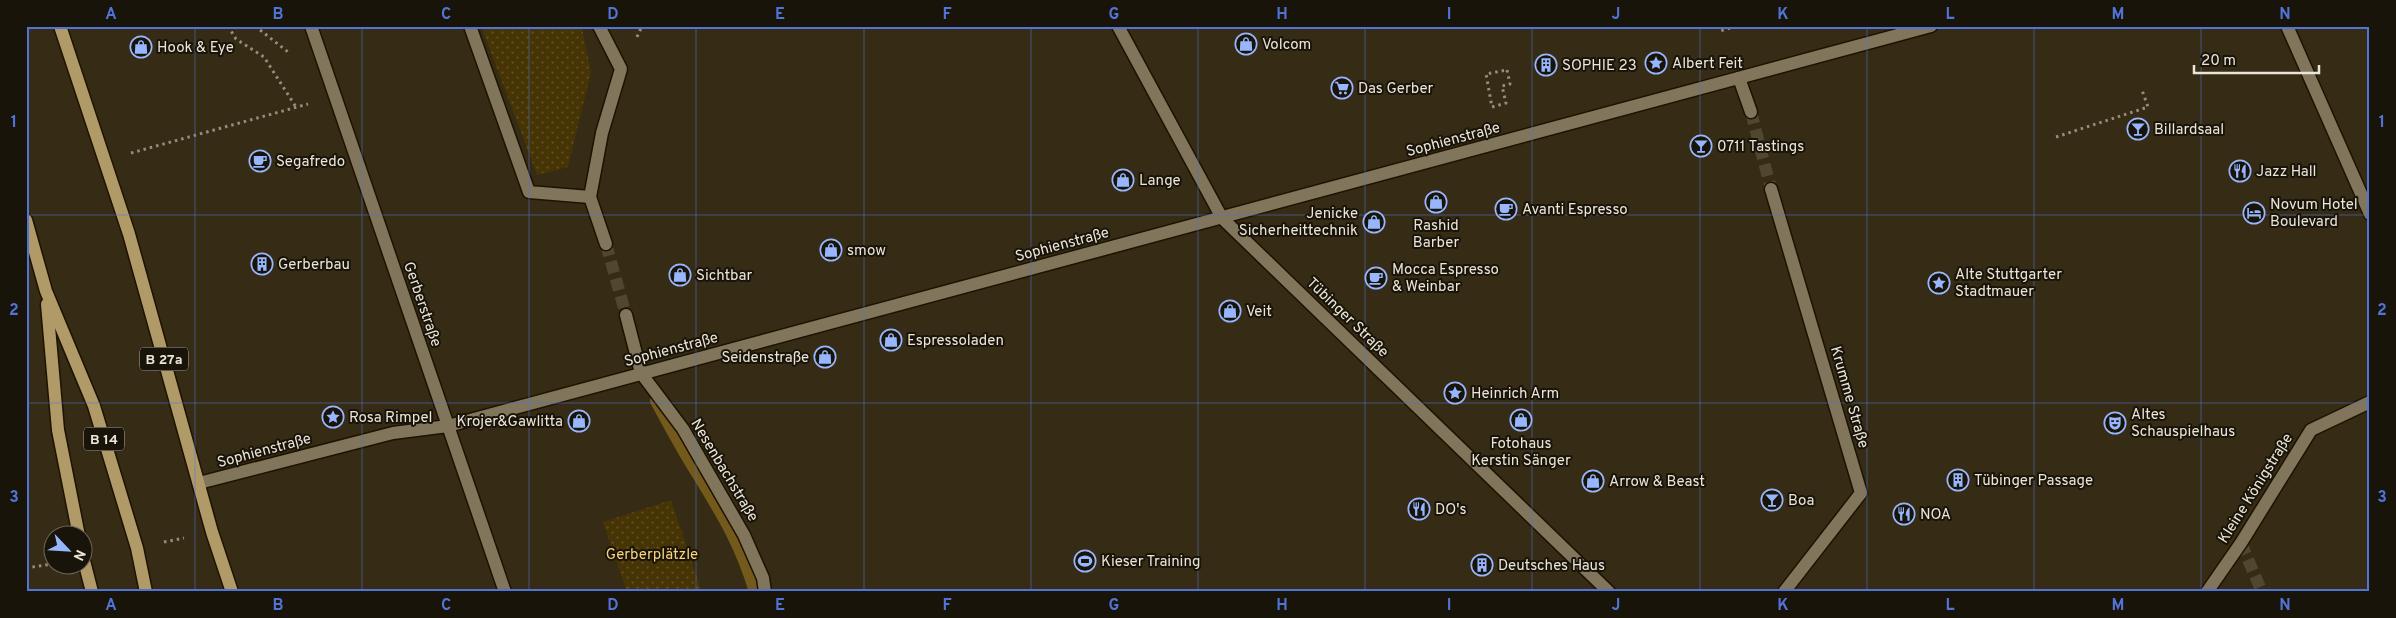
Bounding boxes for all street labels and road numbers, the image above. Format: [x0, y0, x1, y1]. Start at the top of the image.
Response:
street label: Sophienstraße [1404, 119, 1502, 162]
street label: Sophienstraße [1013, 224, 1111, 267]
street label: Gerberstraße [398, 260, 445, 349]
street label: Tübinger Straße [1302, 274, 1392, 362]
street label: Sophienstraße [622, 329, 720, 372]
street label: Krumme Straße [1825, 344, 1872, 451]
road number: B 27a [140, 348, 188, 370]
street label: Nesenbachstraße [686, 416, 762, 526]
road number: B 14 [84, 428, 124, 450]
street label: Sophienstraße [215, 430, 313, 473]
street label: Kleine Königstraße [2215, 430, 2298, 547]

